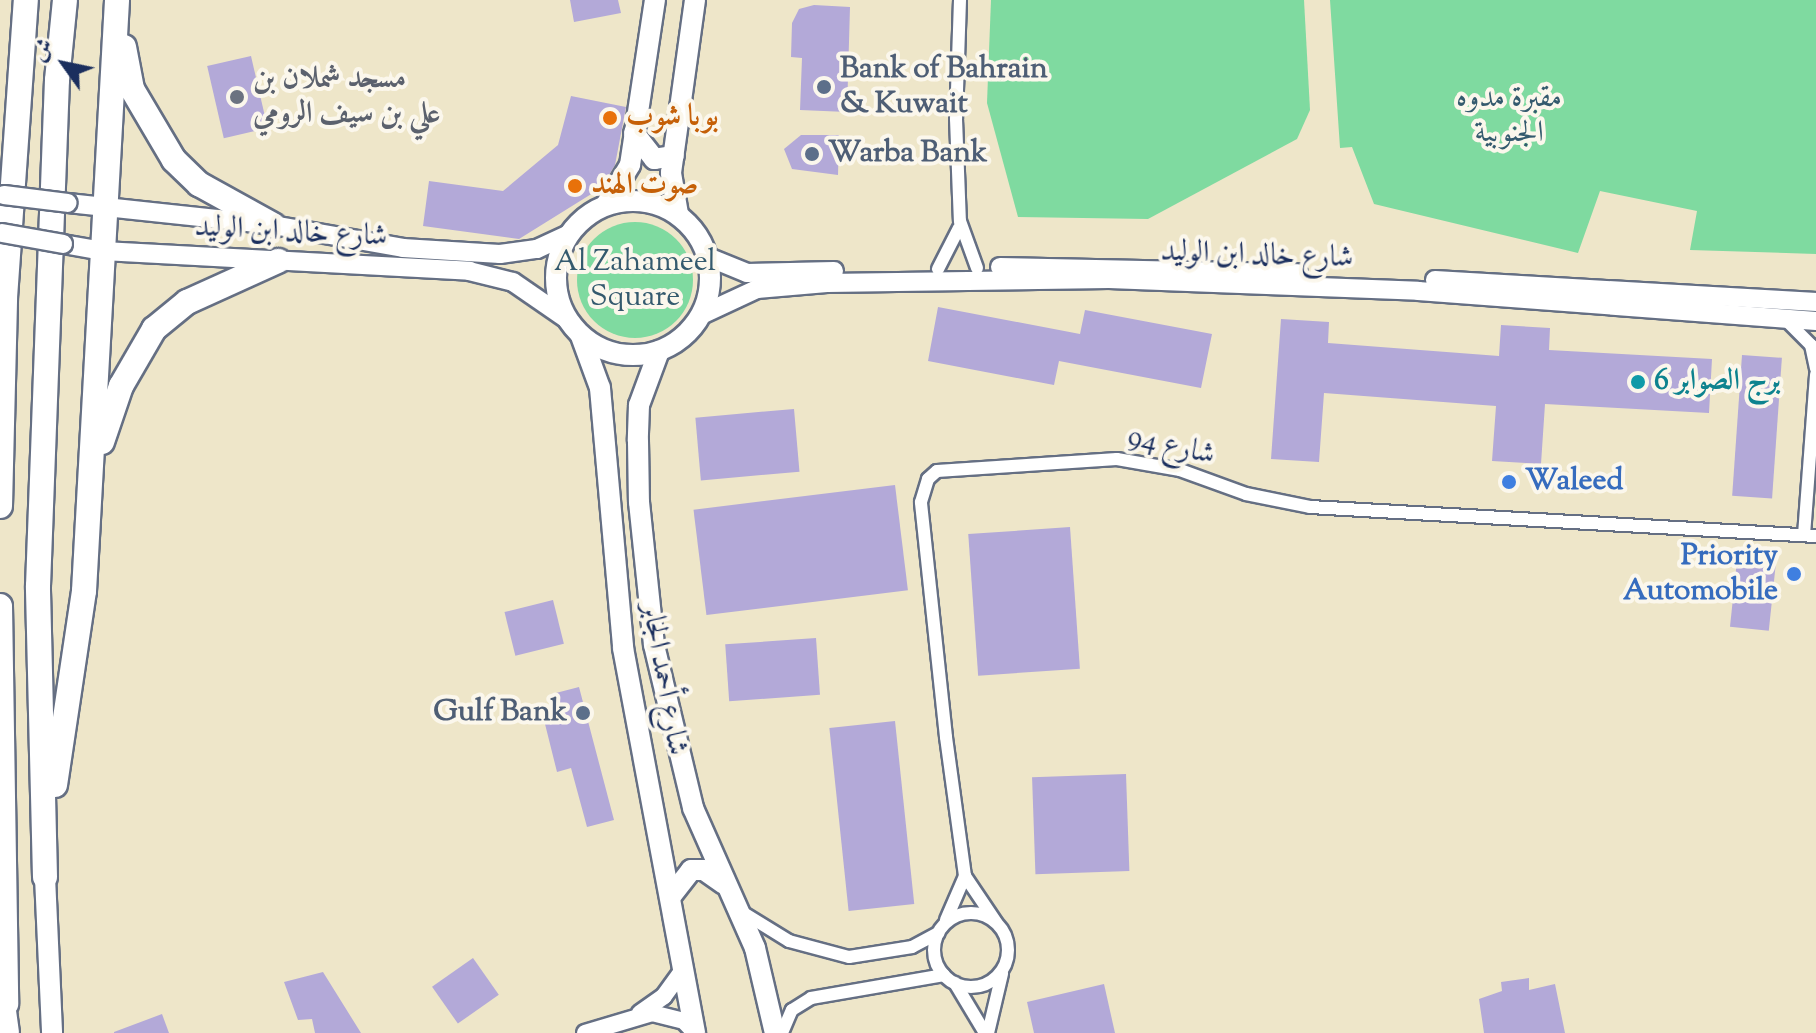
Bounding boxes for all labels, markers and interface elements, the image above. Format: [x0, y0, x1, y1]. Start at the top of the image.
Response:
north arrow [24, 24, 104, 104]
text: ش [25, 33, 63, 69]
place label: Bank of Bahrain & Kuwait [840, 52, 1048, 122]
place label: مسجد شملان بن علي بن سيف الرومي [253, 62, 440, 132]
marker: Bank of Bahrain & Kuwait [815, 78, 833, 96]
park label: مقبرة مدوه الجنوبية [1456, 81, 1562, 152]
marker: مسجد شملان بن علي بن سيف الرومي [228, 88, 246, 106]
place label: بوبا شوب [626, 100, 719, 136]
marker: بوبا شوب [601, 109, 619, 127]
place label: Warba Bank [828, 136, 987, 172]
marker: Warba Bank [803, 145, 821, 163]
place label: صوت الهند [591, 168, 698, 204]
marker: صوت الهند [566, 177, 584, 195]
street label: شارع خالد ابن الوليد [194, 210, 388, 256]
street label: شارع خالد ابن الوليد [1160, 235, 1354, 277]
park label: Al Zahameel Square [554, 245, 716, 316]
place label: برج الصوابر 6 [1654, 364, 1781, 400]
marker: برج الصوابر 6 [1629, 373, 1647, 391]
street label: شارع 94 [1124, 420, 1218, 474]
place label: Waleed [1525, 464, 1623, 500]
marker: Waleed [1500, 473, 1518, 491]
place label: Priority Automobile [1623, 539, 1778, 610]
marker: Priority Automobile [1785, 565, 1803, 583]
street label: شارع أحمد الجابر [632, 600, 694, 758]
place label: Gulf Bank [433, 695, 567, 731]
marker: Gulf Bank [574, 704, 592, 722]

